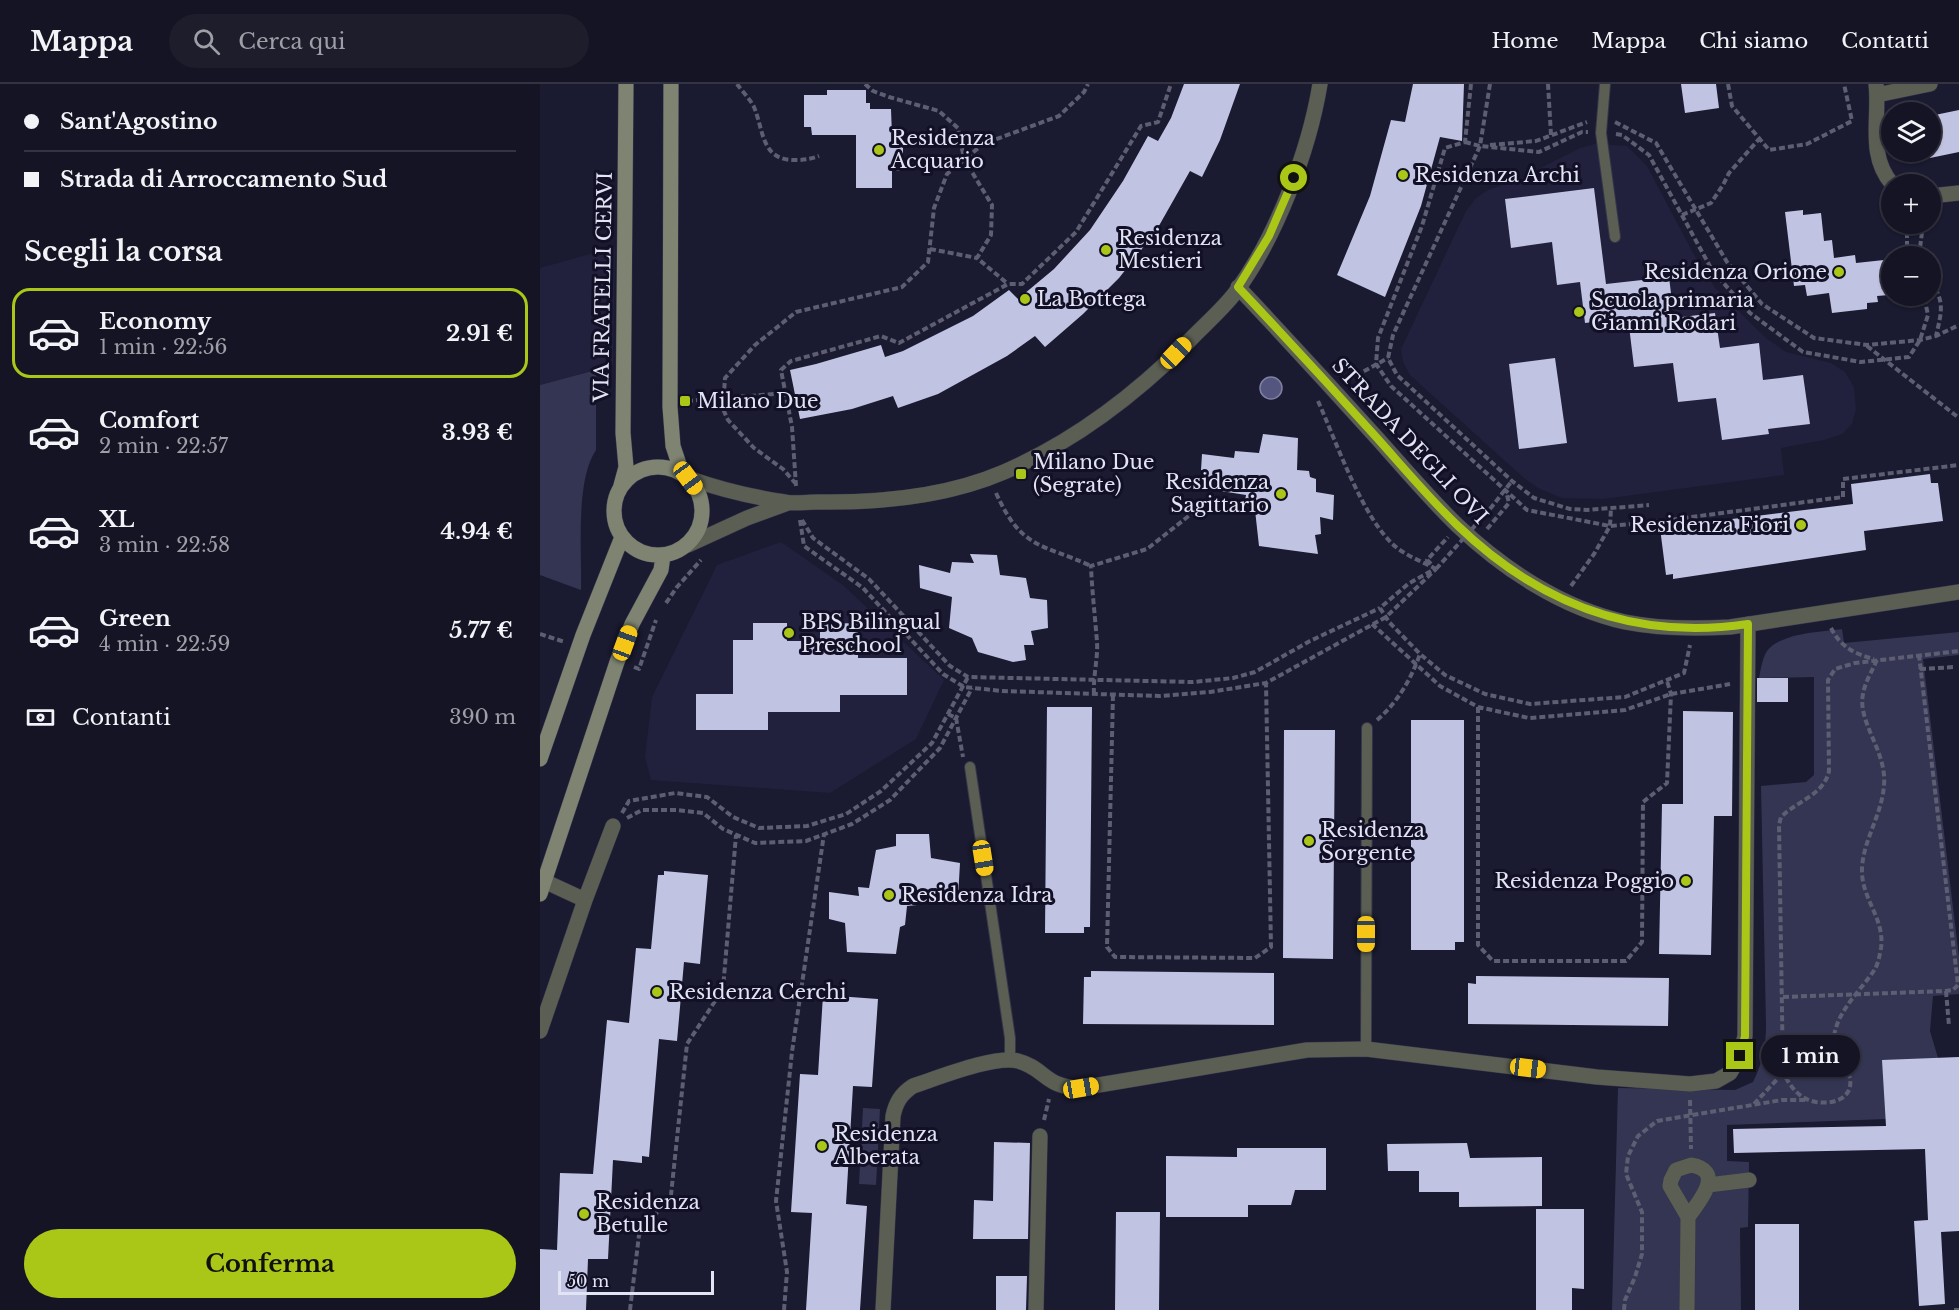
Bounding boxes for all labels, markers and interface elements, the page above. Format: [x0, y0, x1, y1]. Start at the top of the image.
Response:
search box [169, 14, 589, 68]
text: Mappa [30, 24, 133, 59]
icon: search [190, 25, 223, 58]
text: Cerca qui [238, 28, 345, 55]
text: Home [1491, 28, 1559, 54]
text: Mappa [1592, 28, 1666, 54]
text: Chi siamo [1699, 28, 1808, 54]
text: Contatti [1841, 28, 1929, 54]
map controls [1881, 102, 1941, 306]
button: layers [1881, 102, 1941, 162]
text: Sant'Agostino [60, 108, 217, 135]
place label: Residenza Acquario [890, 126, 996, 173]
marker: Residenza Acquario [872, 143, 886, 157]
place label: Residenza Archi [1415, 163, 1580, 187]
route start [1280, 164, 1307, 191]
text: Strada di Arroccamento Sud [60, 166, 387, 193]
marker: Residenza Archi [1396, 168, 1410, 182]
street label: VIA FRATELLI CERVI [589, 172, 617, 403]
button: + [1881, 174, 1941, 234]
place label: Residenza Mestieri [1118, 226, 1223, 273]
text: Scegli la corsa [24, 235, 223, 268]
marker: Residenza Mestieri [1099, 243, 1113, 257]
button: − [1881, 246, 1941, 306]
place label: Residenza Orione [1644, 260, 1827, 284]
marker: Residenza Orione [1832, 265, 1846, 279]
place label: La Bottega [1037, 287, 1147, 311]
place label: Scuola primaria Gianni Rodari [1591, 288, 1755, 335]
marker: La Bottega [1018, 292, 1032, 306]
marker: Scuola primaria Gianni Rodari [1572, 305, 1586, 319]
icon: car [27, 306, 81, 360]
text: Economy [99, 308, 211, 335]
text: 2.91 € [446, 320, 513, 347]
car [1157, 334, 1195, 372]
text: 1 min · 22:56 [99, 335, 227, 359]
street label: STRADA DEGLI OVI [1327, 353, 1493, 529]
place label: Milano Due [697, 389, 818, 413]
marker: Milano Due [678, 394, 692, 408]
icon: car [27, 405, 81, 459]
text: Comfort [99, 407, 199, 434]
text: 3.93 € [442, 419, 513, 446]
text: 2 min · 22:57 [99, 434, 228, 458]
place label: Milano Due (Segrate) [1033, 450, 1154, 497]
car [670, 458, 706, 498]
marker: Milano Due (Segrate) [1014, 467, 1028, 481]
place label: Residenza Sagittario [1165, 470, 1270, 517]
marker: Residenza Sagittario [1274, 487, 1288, 501]
icon: car [27, 504, 81, 558]
text: XL [99, 506, 134, 533]
place label: Residenza Fiori [1630, 513, 1789, 537]
text: 4.94 € [441, 518, 513, 545]
marker: Residenza Fiori [1794, 518, 1808, 532]
text: 3 min · 22:58 [99, 533, 230, 557]
icon: car [27, 603, 81, 657]
text: Green [99, 605, 171, 632]
place label: BPS Bilingual Preschool [801, 610, 941, 657]
text: 5.77 € [449, 617, 513, 644]
car [610, 623, 640, 663]
marker: BPS Bilingual Preschool [782, 626, 796, 640]
text: 4 min · 22:59 [99, 632, 230, 656]
icon: cash [24, 701, 57, 734]
text: Contanti [72, 704, 171, 731]
text: 390 m [449, 705, 516, 729]
place label: Residenza Sorgente [1321, 818, 1426, 865]
marker: Residenza Sorgente [1302, 834, 1316, 848]
car [971, 839, 995, 877]
place label: Residenza Poggio [1494, 869, 1674, 893]
marker: Residenza Poggio [1679, 874, 1693, 888]
place label: Residenza Idra [901, 883, 1053, 907]
marker: Residenza Idra [882, 888, 896, 902]
car [1357, 916, 1375, 952]
place label: Residenza Cerchi [669, 980, 847, 1004]
marker: Residenza Cerchi [650, 985, 664, 999]
callout: 1 min [1761, 1035, 1860, 1077]
route end [1726, 1042, 1753, 1069]
text: 1 min [1782, 1044, 1839, 1068]
car [1509, 1057, 1547, 1079]
car [1062, 1076, 1100, 1100]
place label: Residenza Alberata [833, 1122, 939, 1169]
marker: Residenza Alberata [815, 1139, 829, 1153]
place label: Residenza Betulle [596, 1190, 701, 1237]
marker: Residenza Betulle [577, 1207, 591, 1221]
button: Conferma [24, 1229, 516, 1298]
scale bar [558, 1268, 714, 1296]
text: 50 m [567, 1271, 609, 1291]

